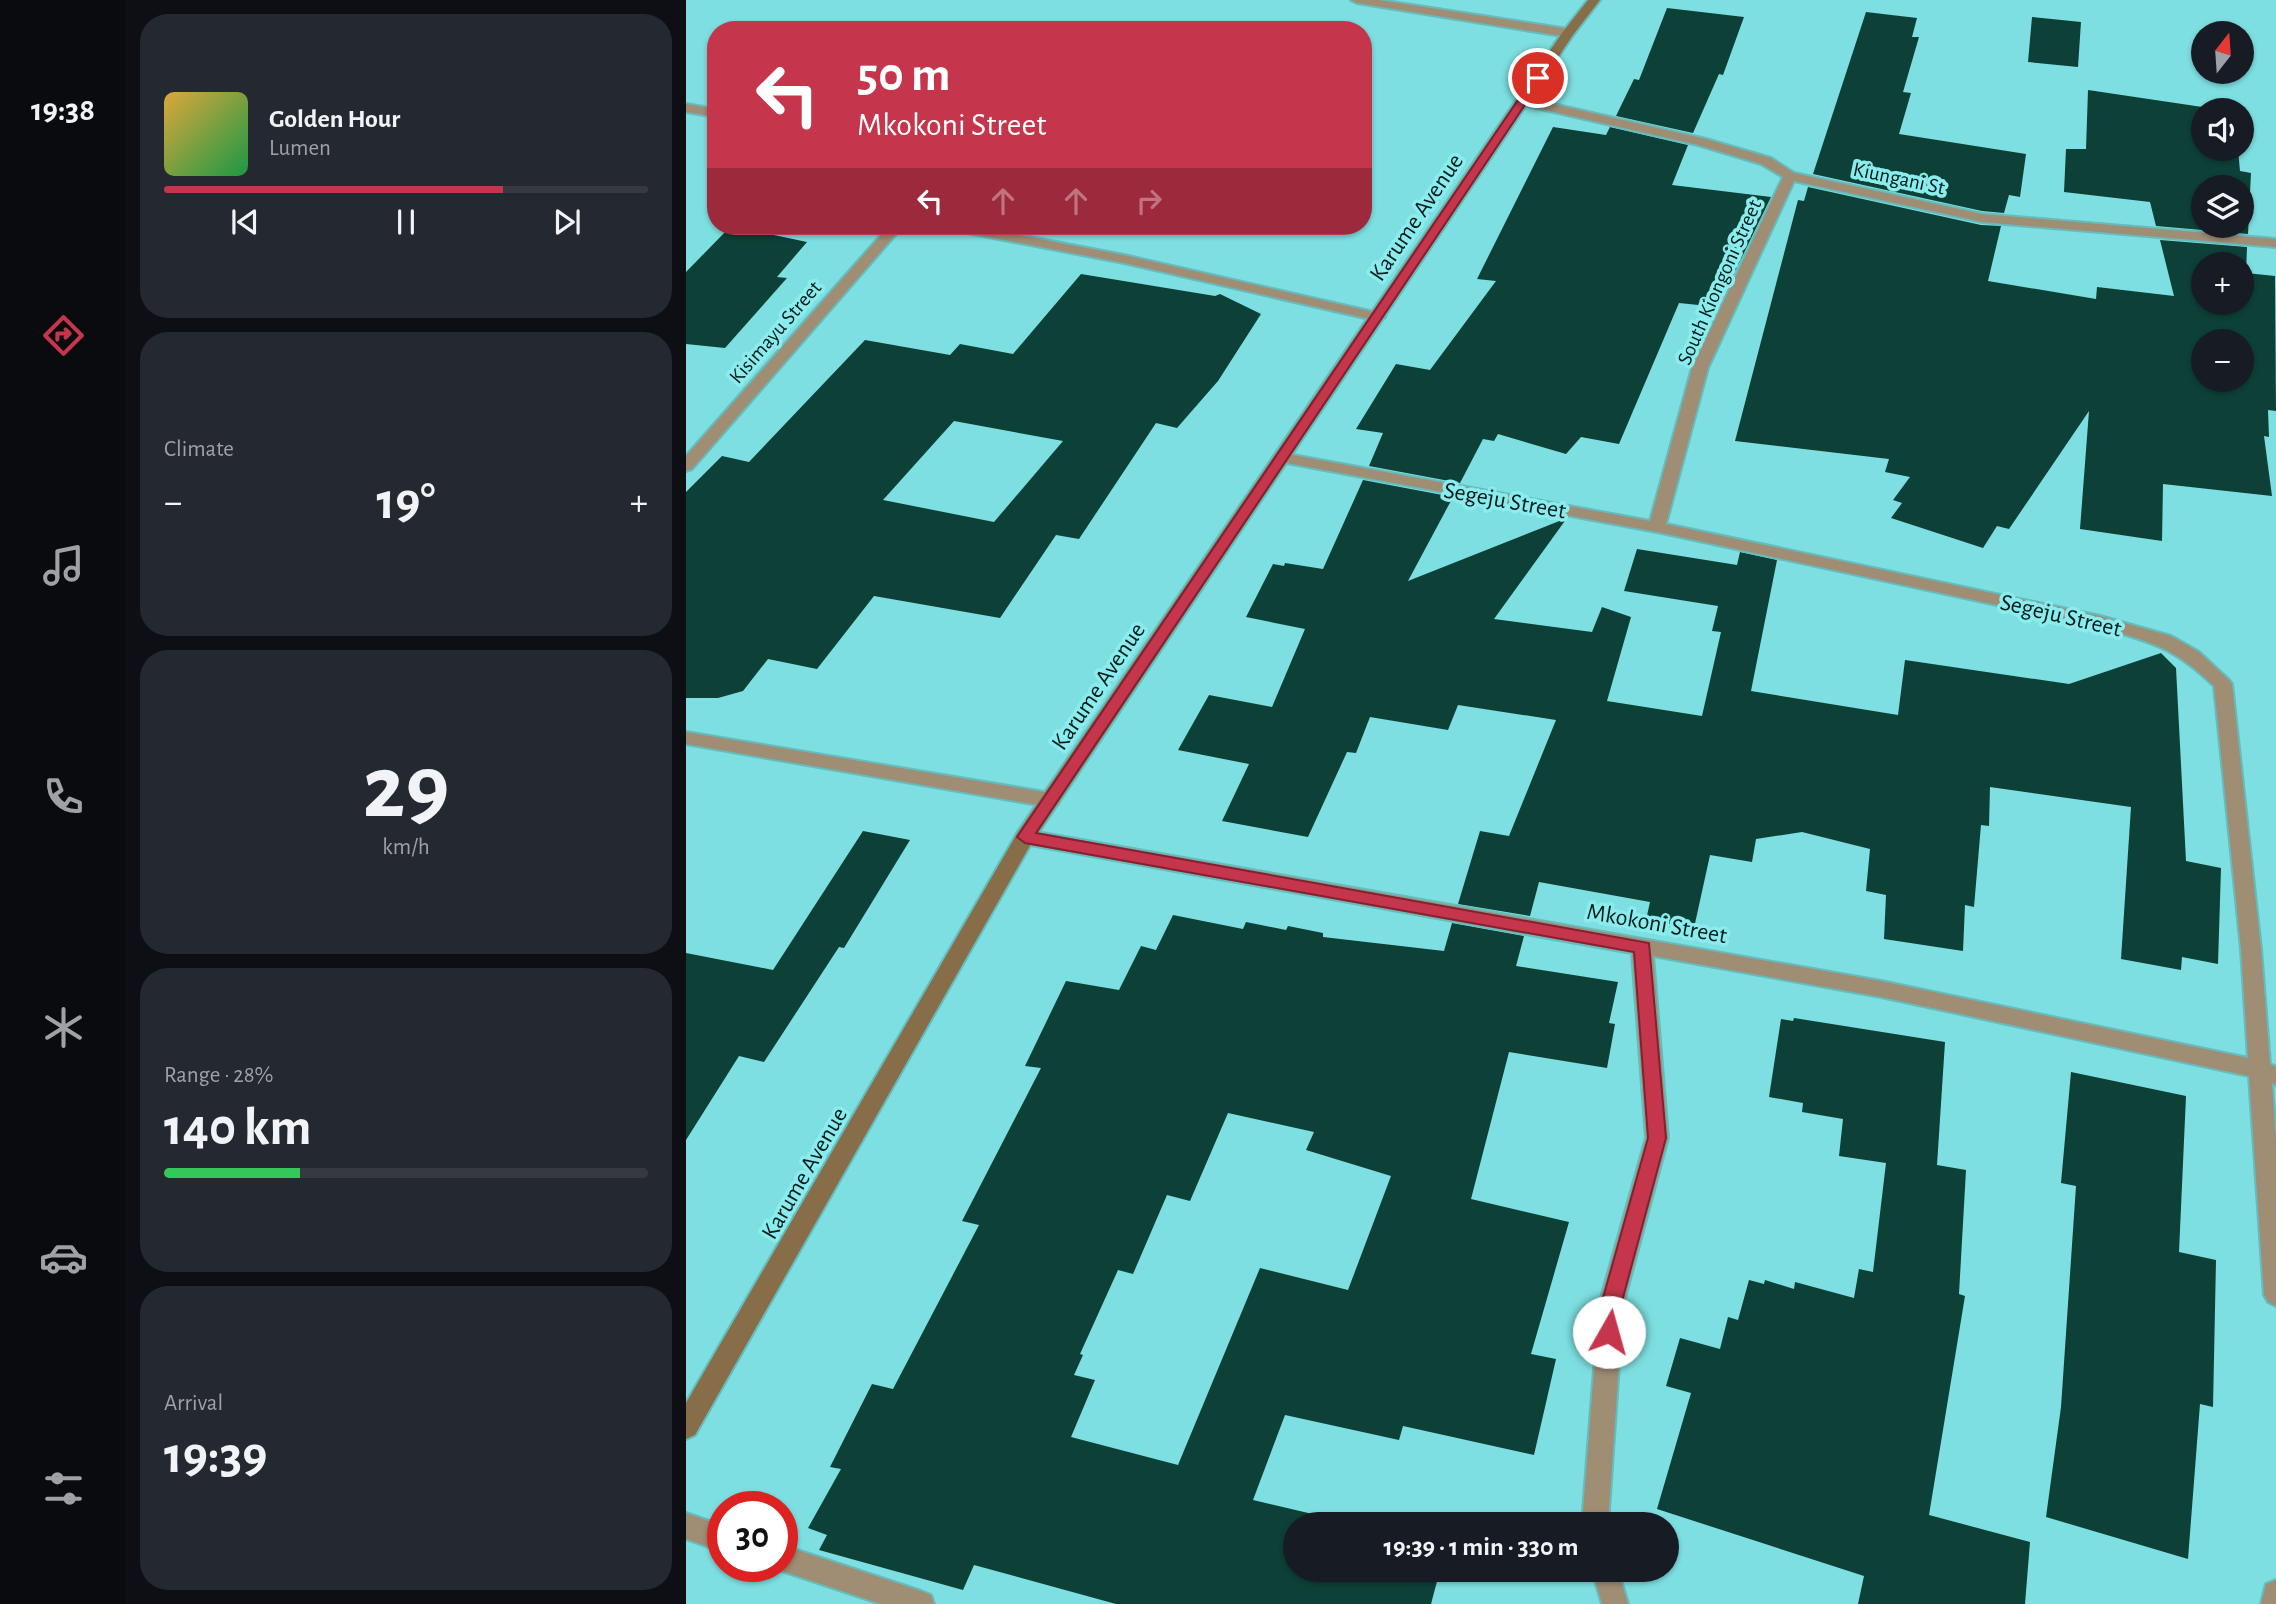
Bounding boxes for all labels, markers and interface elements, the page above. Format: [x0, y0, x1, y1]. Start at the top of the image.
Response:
north arrow [2191, 21, 2254, 84]
map controls [2191, 21, 2254, 392]
pin [1508, 48, 1568, 108]
icon: left [742, 49, 833, 140]
text: 50 m [857, 51, 951, 100]
icon: arrive [1519, 59, 1557, 97]
text: 19:38 [31, 94, 95, 126]
button: sound [2191, 98, 2254, 161]
text: Golden Hour [269, 106, 400, 132]
text: Mkokoni Street [857, 109, 1046, 141]
text: Lumen [269, 137, 331, 160]
street label: Karume Avenue [1366, 150, 1468, 285]
street label: Kiungani St [1851, 159, 1947, 199]
button: layers [2191, 175, 2254, 238]
icon: left [911, 182, 949, 220]
icon: ahead [984, 182, 1022, 220]
icon: ahead [1057, 182, 1095, 220]
icon: right [1130, 182, 1168, 220]
street label: South Kiongoni Street [1674, 196, 1765, 368]
icon: previous [226, 203, 264, 241]
icon: pause [387, 203, 425, 241]
icon: next [548, 203, 586, 241]
button: + [2191, 252, 2254, 315]
street label: Kisimayu Street [725, 277, 826, 388]
icon: directions [39, 311, 88, 360]
button: − [2191, 329, 2254, 392]
text: Climate [164, 438, 234, 461]
text: 19° [376, 476, 436, 528]
street label: Segeju Street [1442, 478, 1568, 524]
text: − [164, 484, 182, 522]
text: + [630, 484, 648, 522]
icon: music [39, 541, 88, 590]
street label: Segeju Street [1998, 590, 2124, 642]
street label: Karume Avenue [1048, 619, 1150, 754]
text: 29 [363, 743, 449, 834]
icon: phone [39, 772, 88, 821]
text: km/h [382, 836, 430, 859]
street label: Mkokoni Street [1585, 900, 1729, 948]
icon: climate [39, 1003, 88, 1052]
text: Range · 28% [164, 1064, 274, 1087]
text: 140 km [164, 1102, 312, 1154]
street label: Karume Avenue [758, 1104, 852, 1243]
icon: car [39, 1233, 88, 1282]
position arrow [1572, 1295, 1646, 1369]
text: Arrival [164, 1392, 223, 1415]
text: 19:39 [164, 1430, 267, 1482]
icon: filters [39, 1464, 88, 1513]
speed limit sign: 30 [707, 1491, 798, 1582]
text: 19:39 · 1 min · 330 m [1384, 1534, 1578, 1560]

